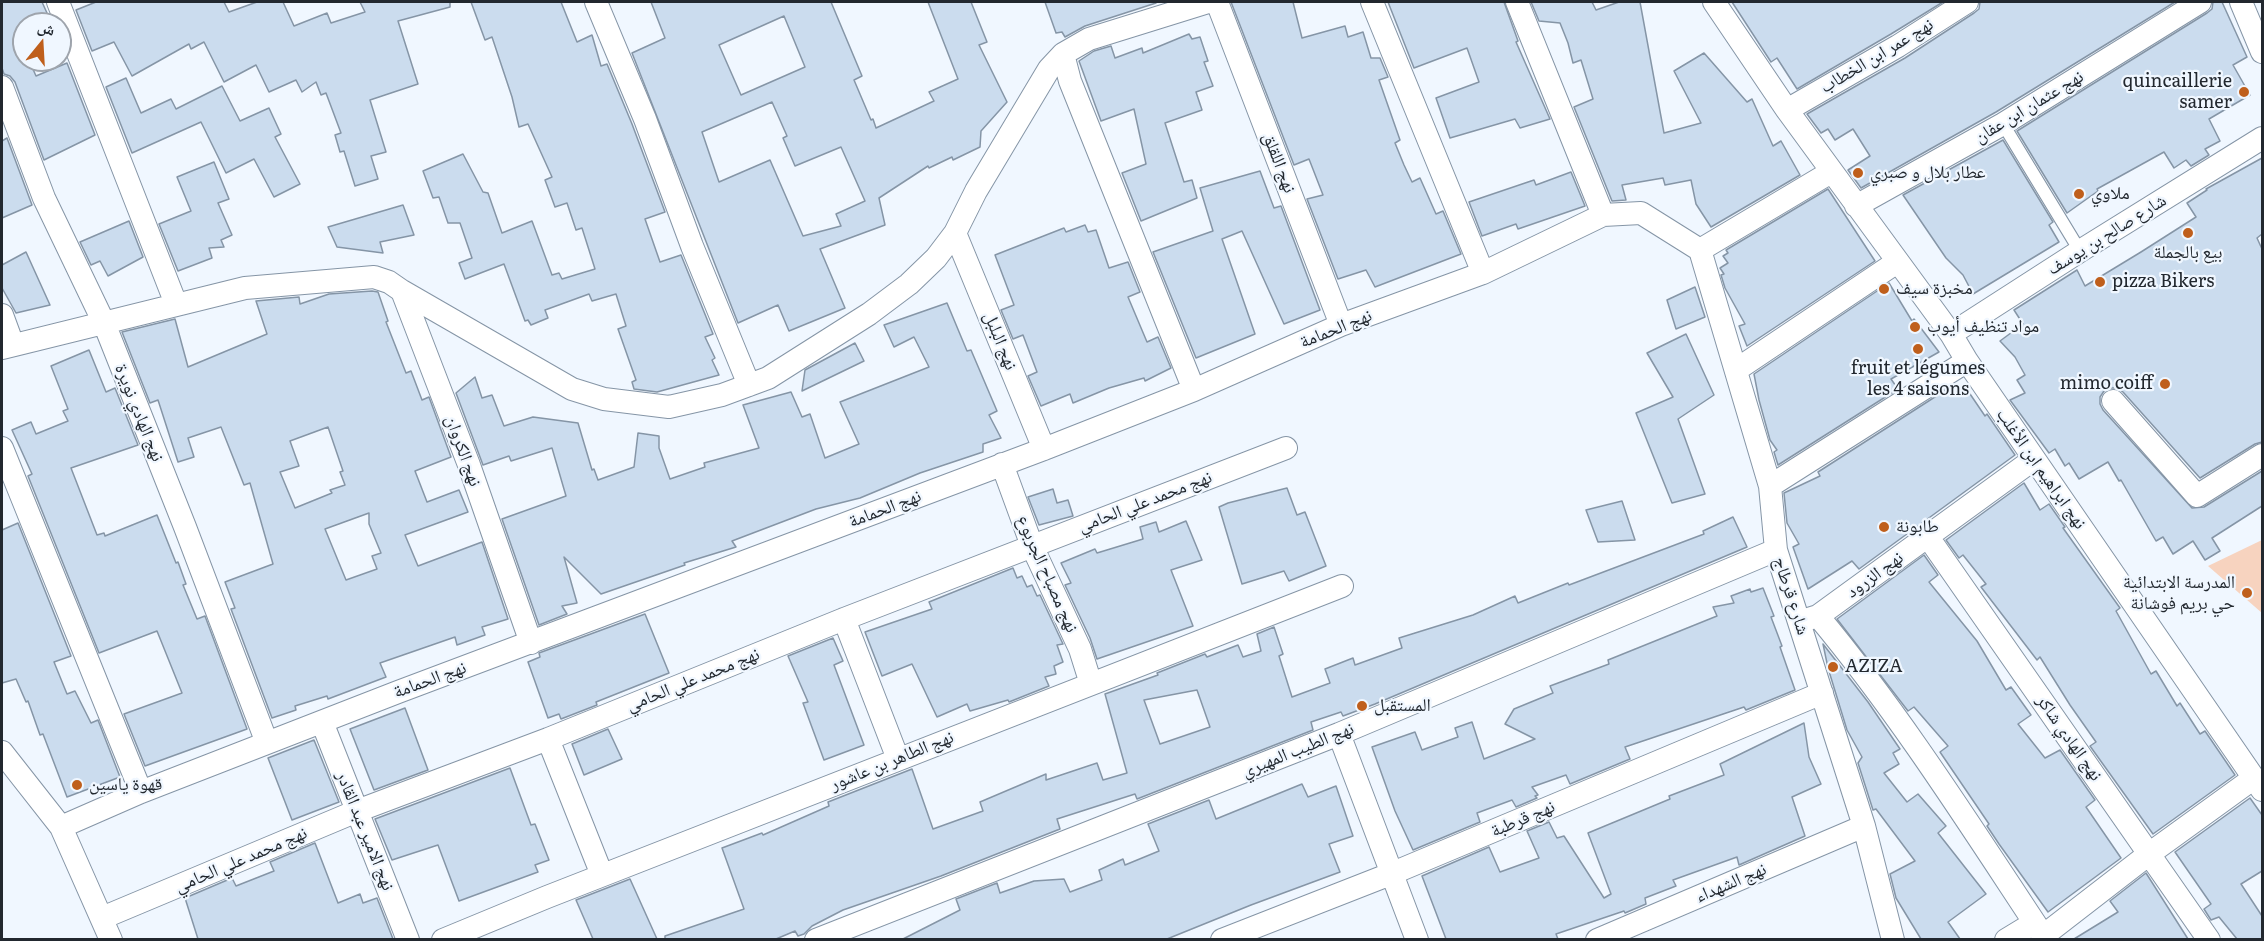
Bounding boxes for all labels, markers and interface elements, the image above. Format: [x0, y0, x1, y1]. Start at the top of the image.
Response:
north arrow [12, 12, 72, 72]
text: ش [35, 13, 59, 41]
street label: نهج عمر ابن الخطاب [1817, 14, 1937, 98]
street label: نهج عثمان ابن عفان [1970, 66, 2088, 148]
place label: quincaillerie samer [2123, 71, 2232, 113]
marker: quincaillerie samer [2237, 85, 2251, 99]
street label: نهج اللقلق [1258, 130, 1300, 196]
place label: عطار بلال و صبري [1870, 162, 1986, 184]
marker: عطار بلال و صبري [1851, 166, 1865, 180]
place label: ملاوي [2091, 183, 2130, 205]
marker: ملاوي [2072, 187, 2086, 201]
street label: شارع صالح بن يوسف [2044, 190, 2170, 280]
marker: بيع بالجملة [2181, 226, 2195, 240]
place label: بيع بالجملة [2154, 242, 2222, 264]
place label: pizza Bikers [2112, 271, 2214, 293]
marker: pizza Bikers [2093, 275, 2107, 289]
place label: مخبزة سيف [1896, 278, 1973, 300]
marker: مخبزة سيف [1877, 282, 1891, 296]
street label: نهج الحمامة [1297, 305, 1375, 353]
street label: نهج البلبل [979, 309, 1021, 373]
place label: مواد تنظيف أيوب [1927, 316, 2039, 338]
marker: مواد تنظيف أيوب [1908, 320, 1922, 334]
marker: fruit et légumes les 4 saisons [1911, 342, 1925, 356]
place label: fruit et légumes les 4 saisons [1851, 358, 1985, 400]
street label: نهج الهادي نويرة [110, 361, 168, 465]
place label: mimo coiff [2060, 373, 2153, 395]
marker: mimo coiff [2158, 377, 2172, 391]
street label: نهج ابراهيم ابن الأغلب [1991, 405, 2091, 533]
street label: نهج الكروان [440, 412, 486, 490]
street label: نهج محمد علي الحامي [1075, 467, 1215, 537]
street label: نهج الحمامة [846, 485, 924, 533]
street label: نهج مصباح الجربوع [1011, 512, 1083, 636]
place label: طابونة [1896, 516, 1939, 538]
marker: طابونة [1877, 520, 1891, 534]
street label: نهج الزرود [1842, 547, 1908, 603]
street label: شارع قرطاج [1768, 554, 1814, 638]
place label: المدرسة الابتدائية حي بريم فوشانة [2123, 572, 2235, 614]
marker: المدرسة الابتدائية حي بريم فوشانة [2240, 586, 2254, 600]
street label: نهج محمد علي الحامي [623, 643, 763, 717]
place label: AZIZA [1845, 656, 1902, 678]
street label: نهج الحمامة [391, 657, 469, 703]
marker: AZIZA [1826, 660, 1840, 674]
street label: نهج الهادي شاكر [2031, 691, 2107, 785]
place label: المستقبل [1374, 695, 1431, 717]
marker: المستقبل [1355, 699, 1369, 713]
street label: نهج الطيب المهيري [1239, 718, 1357, 782]
street label: نهج الطاهر بن عاشور [827, 726, 957, 796]
street label: نهج الامير عبد القادر [331, 768, 399, 894]
place label: قهوة ياسين [89, 774, 162, 796]
marker: قهوة ياسين [70, 778, 84, 792]
street label: نهج قرطبة [1488, 796, 1558, 842]
street label: نهج محمد علي الحامي [171, 822, 311, 898]
street label: نهج الشهداء [1692, 858, 1770, 908]

